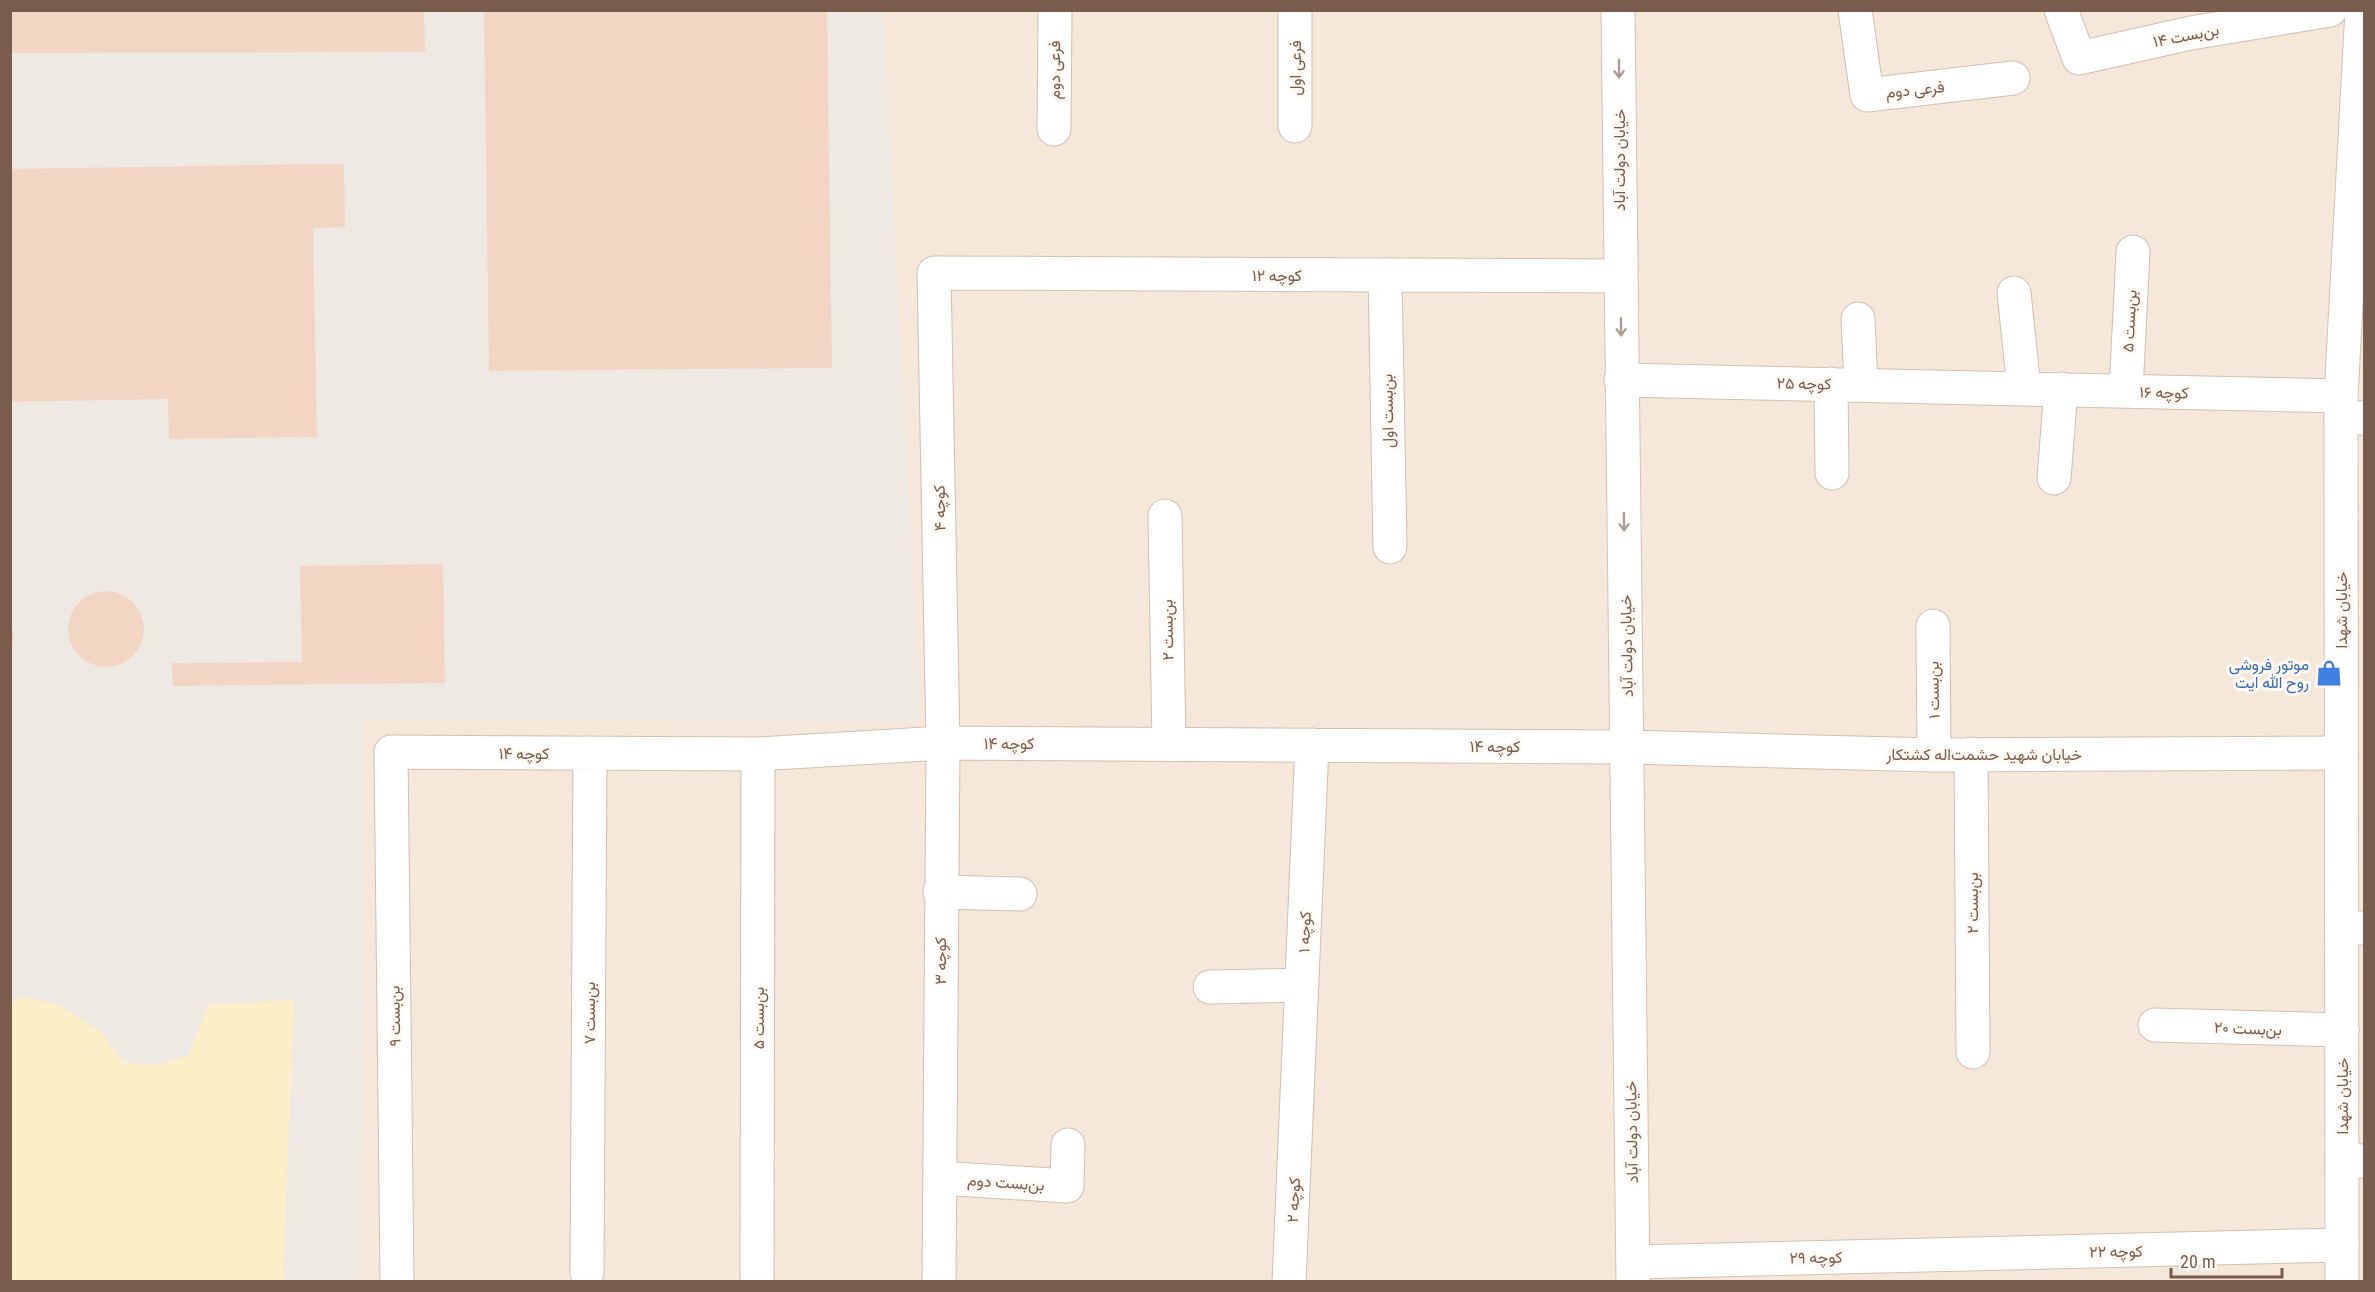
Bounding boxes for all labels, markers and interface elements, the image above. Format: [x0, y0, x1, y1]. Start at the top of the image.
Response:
street label: بن‌بست ۱۴ [2151, 20, 2221, 52]
street label: فرعی اول [1286, 40, 1306, 96]
street label: فرعی دوم [1045, 41, 1065, 99]
one-way arrow [1613, 58, 1625, 78]
street label: فرعی دوم [1885, 77, 1945, 103]
street label: خیابان دولت آباد [1610, 109, 1630, 211]
street label: کوچه ۱۲ [1252, 266, 1302, 287]
street label: بن‌بست ۵ [2118, 289, 2142, 353]
one-way arrow [1615, 316, 1627, 336]
street label: بن‌بست اول [1377, 374, 1399, 448]
street label: کوچه ۲۵ [1776, 374, 1832, 395]
street label: کوچه ۱۶ [2139, 383, 2189, 404]
street label: کوچه ۴ [930, 485, 951, 531]
one-way arrow [1618, 511, 1630, 531]
street label: خیابان شهدا [2332, 571, 2352, 648]
street label: خیابان دولت آباد [1616, 594, 1638, 697]
street label: بن‌بست ۲ [1157, 599, 1179, 661]
place label: موتور فروشی روح الله ایت [2229, 655, 2309, 694]
shop icon: موتور فروشی روح الله ایت [2314, 658, 2344, 688]
street label: بن‌بست ۱ [1923, 661, 1945, 719]
street label: کوچه ۱۴ [984, 734, 1034, 755]
street label: کوچه ۱۴ [1470, 737, 1520, 758]
street label: کوچه ۱۴ [499, 744, 549, 765]
street label: خیابان شهید حشمت‌اله کشتکار [1885, 745, 2082, 765]
street label: بن‌بست ۲ [1963, 872, 1983, 934]
street label: کوچه ۱ [1294, 911, 1317, 953]
street label: کوچه ۳ [931, 937, 952, 985]
street label: بن‌بست ۷ [580, 982, 600, 1044]
street label: بن‌بست ۹ [384, 985, 406, 1047]
street label: بن‌بست ۵ [749, 987, 769, 1049]
street label: بن‌بست ۲۰ [2214, 1018, 2282, 1040]
street label: خیابان شهدا [2333, 1057, 2353, 1134]
street label: خیابان دولت آباد [1621, 1080, 1643, 1183]
street label: بن‌بست دوم [967, 1170, 1045, 1196]
street label: کوچه ۲ [1283, 1177, 1306, 1223]
scale bar [2171, 1241, 2282, 1279]
street label: کوچه ۲۲ [2089, 1242, 2143, 1263]
street label: کوچه ۲۹ [1789, 1248, 1843, 1269]
text: 20 m [2180, 1251, 2215, 1272]

